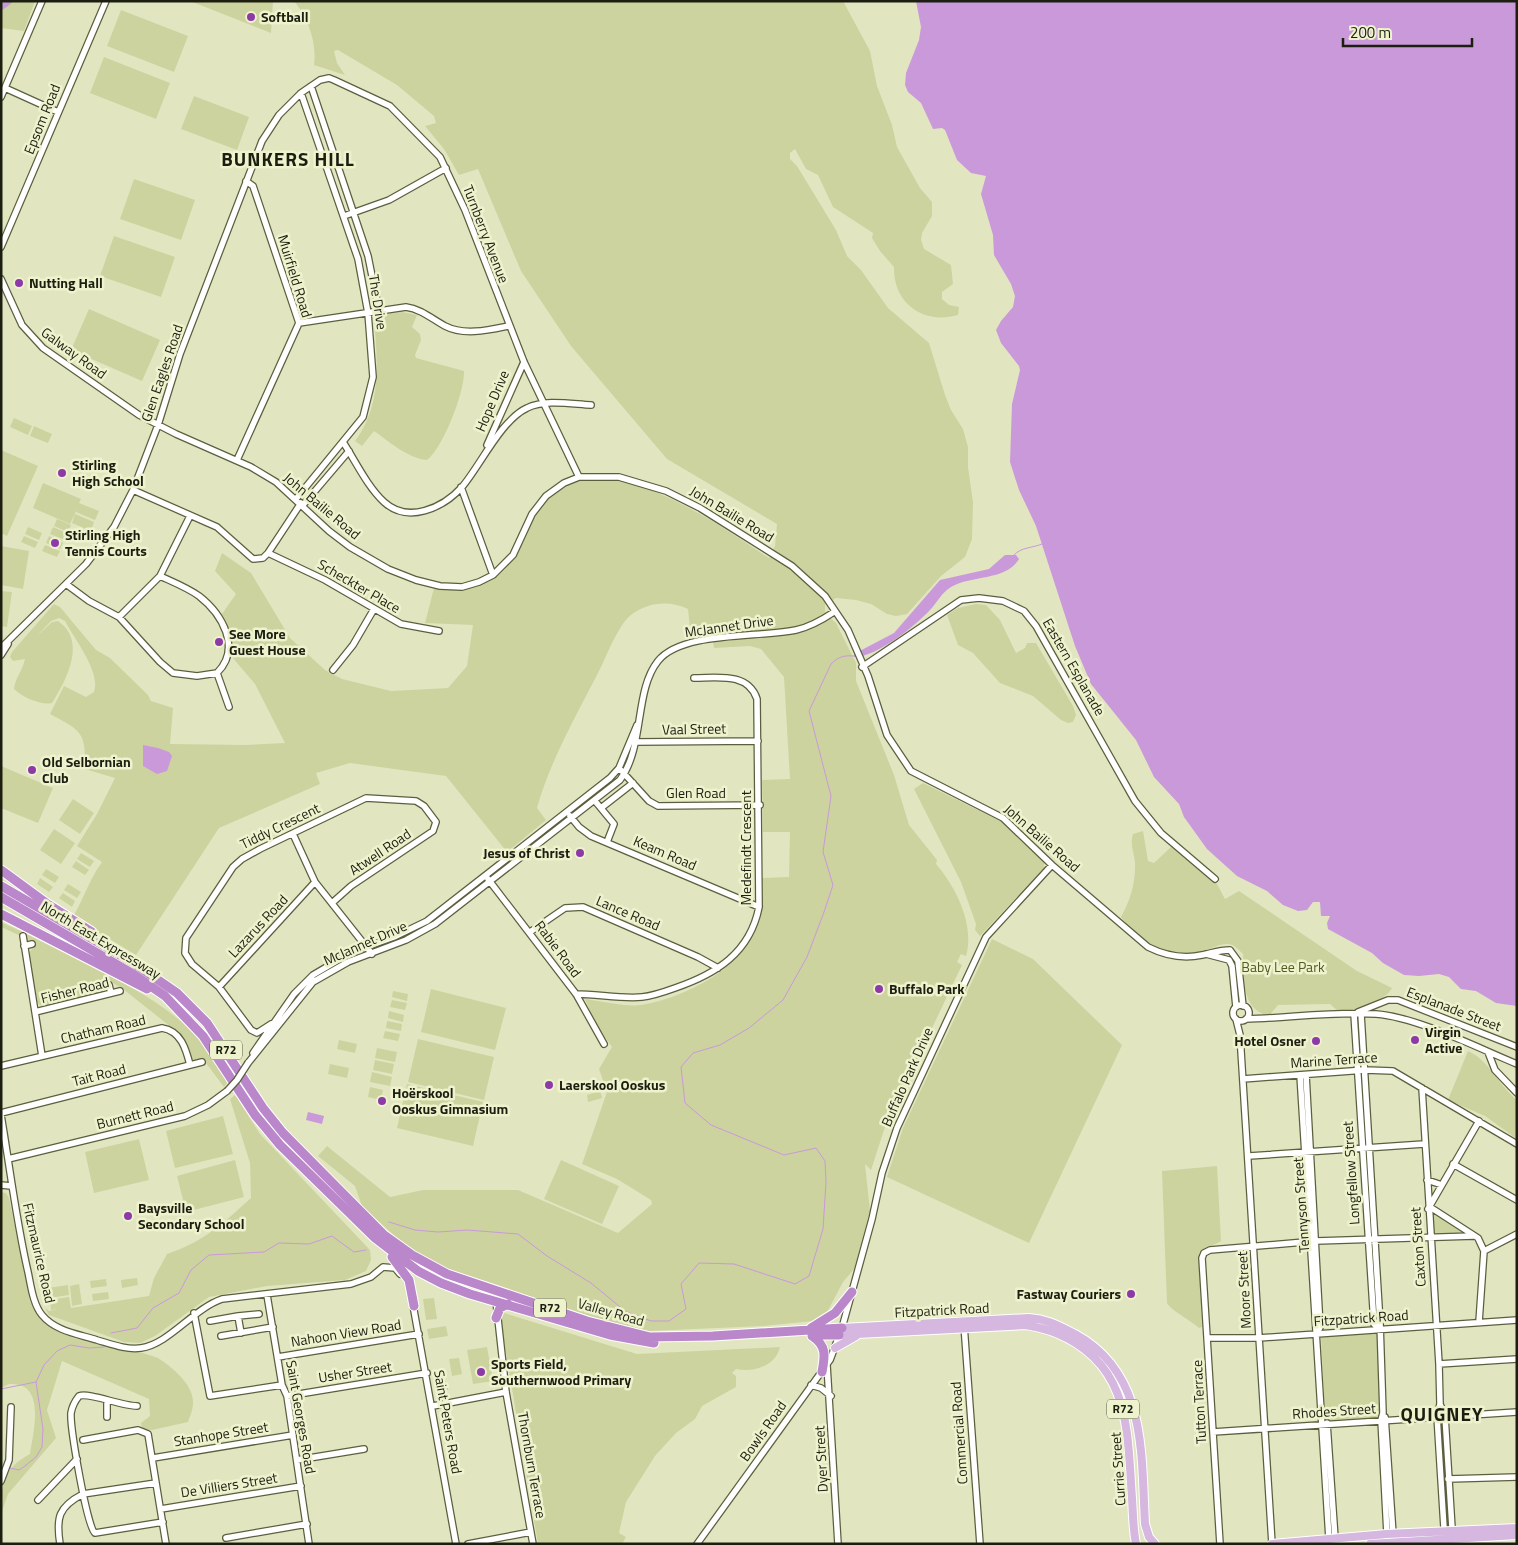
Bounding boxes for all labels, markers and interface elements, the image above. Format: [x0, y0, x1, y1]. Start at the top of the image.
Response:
place label: Softball [261, 6, 309, 27]
marker: Softball [245, 11, 257, 23]
scale bar [1343, 15, 1472, 47]
text: 200 m [1350, 21, 1391, 44]
street label: Epsom Road [18, 81, 65, 157]
district label: BUNKERS HILL [221, 144, 355, 173]
street label: Turnberry Avenue [458, 182, 515, 286]
street label: Muirfield Road [273, 232, 318, 320]
place label: Nutting Hall [29, 272, 103, 293]
street label: The Drive [364, 273, 393, 331]
marker: Nutting Hall [13, 277, 25, 289]
street label: Glen Eagles Road [135, 321, 188, 424]
street label: Galway Road [37, 322, 111, 384]
street label: Hope Drive [469, 367, 514, 435]
place label: Stirling High School [72, 454, 144, 491]
marker: Stirling High School [56, 467, 68, 479]
street label: John Bailie Road [279, 467, 365, 544]
street label: John Bailie Road [686, 480, 778, 547]
place label: Stirling High Tennis Courts [65, 524, 147, 561]
marker: Stirling High Tennis Courts [49, 537, 61, 549]
street label: Scheckter Place [314, 553, 405, 618]
street label: McJannet Drive [683, 609, 775, 642]
street label: Eastern Esplanade [1038, 614, 1111, 719]
place label: See More Guest House [229, 623, 306, 660]
marker: See More Guest House [213, 636, 225, 648]
street label: Vaal Street [662, 717, 726, 740]
place label: Old Selbornian Club [42, 751, 131, 788]
marker: Old Selbornian Club [26, 764, 38, 776]
street label: Glen Road [666, 782, 726, 803]
street label: Medefindt Crescent [735, 790, 756, 906]
street label: Tiddy Crescent [236, 797, 323, 854]
street label: John Bailie Road [1000, 799, 1085, 877]
street label: Atwell Road [345, 823, 415, 880]
street label: Keam Road [630, 830, 700, 875]
place label: Jesus of Christ [483, 842, 570, 863]
marker: Jesus of Christ [574, 847, 586, 859]
street label: Lazarus Road [223, 890, 292, 962]
street label: Lance Road [593, 890, 663, 935]
street label: North East Expressway [37, 895, 166, 984]
street label: McJannet Drive [320, 915, 410, 970]
street label: Rabie Road [530, 916, 587, 982]
park label: Baby Lee Park [1241, 956, 1325, 977]
street label: Fisher Road [38, 971, 111, 1008]
place label: Buffalo Park [889, 978, 965, 999]
street label: Esplanade Street [1404, 981, 1505, 1036]
marker: Buffalo Park [873, 983, 885, 995]
street label: Chatham Road [58, 1009, 147, 1048]
place label: Virgin Active [1425, 1021, 1462, 1058]
street label: Buffalo Park Drive [875, 1024, 938, 1130]
place label: Hotel Osner [1234, 1030, 1306, 1051]
marker: Virgin Active [1409, 1034, 1421, 1046]
marker: Hotel Osner [1310, 1035, 1322, 1047]
road number: R72 [210, 1040, 242, 1060]
street label: Marine Terrace [1290, 1046, 1378, 1073]
street label: Tait Road [70, 1058, 128, 1091]
place label: Laerskool Ooskus [559, 1074, 666, 1095]
marker: Laerskool Ooskus [543, 1079, 555, 1091]
place label: Hoërskool Ooskus Gimnasium [392, 1082, 508, 1119]
street label: Burnett Road [94, 1095, 176, 1134]
marker: Hoërskool Ooskus Gimnasium [376, 1095, 388, 1107]
street label: Longfellow Street [1336, 1120, 1365, 1226]
street label: Tennyson Street [1287, 1157, 1314, 1253]
place label: Baysville Secondary School [138, 1197, 245, 1234]
street label: Fitzmaurice Road [18, 1201, 61, 1305]
street label: Caxton Street [1404, 1206, 1431, 1288]
marker: Baysville Secondary School [122, 1210, 134, 1222]
street label: Moore Street [1231, 1251, 1256, 1329]
place label: Fastway Couriers [1017, 1283, 1121, 1304]
marker: Fastway Couriers [1125, 1288, 1137, 1300]
street label: Valley Road [575, 1292, 647, 1331]
street label: Fitzpatrick Road [894, 1297, 990, 1322]
road number: R72 [534, 1299, 566, 1318]
street label: Fitzpatrick Road [1313, 1304, 1409, 1331]
street label: Nahoon View Road [289, 1313, 403, 1352]
place label: Sports Field, Southernwood Primary [491, 1353, 631, 1390]
street label: Usher Street [317, 1355, 393, 1388]
street label: Saint Georges Road [281, 1358, 322, 1475]
street label: Tutton Terrace [1186, 1359, 1211, 1445]
marker: Sports Field, Southernwood Primary [475, 1366, 487, 1378]
street label: Saint Peters Road [429, 1368, 468, 1476]
street label: Commercial Road [944, 1381, 973, 1485]
street label: Bowls Road [734, 1396, 791, 1465]
street label: Rhodes Street [1291, 1397, 1377, 1424]
district label: QUIGNEY [1400, 1399, 1484, 1428]
road number: R72 [1107, 1400, 1139, 1418]
street label: Thornburn Terrace [513, 1410, 552, 1520]
street label: Stanhope Street [172, 1416, 270, 1451]
street label: Dyer Street [808, 1425, 833, 1493]
street label: Currie Street [1104, 1431, 1131, 1507]
street label: De Villiers Street [179, 1466, 279, 1503]

